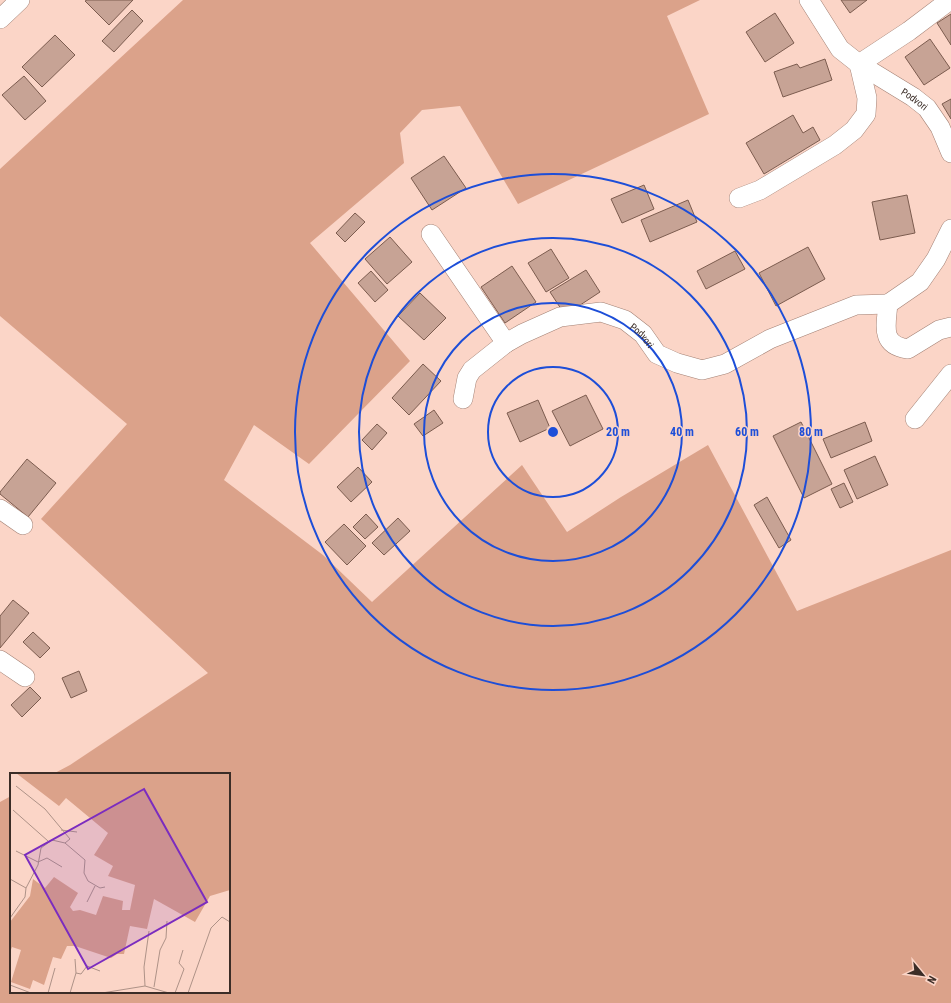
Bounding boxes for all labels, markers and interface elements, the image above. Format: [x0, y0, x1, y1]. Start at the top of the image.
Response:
street label: Podvori [899, 86, 930, 112]
street label: Podvori [628, 321, 656, 350]
centre of rings [546, 425, 560, 439]
text: 20 m [606, 425, 630, 439]
text: 40 m [670, 425, 694, 439]
text: 60 m [735, 425, 759, 439]
text: 80 m [799, 425, 823, 439]
inset map [10, 773, 230, 993]
north arrow [903, 955, 943, 995]
text: N [924, 974, 939, 986]

